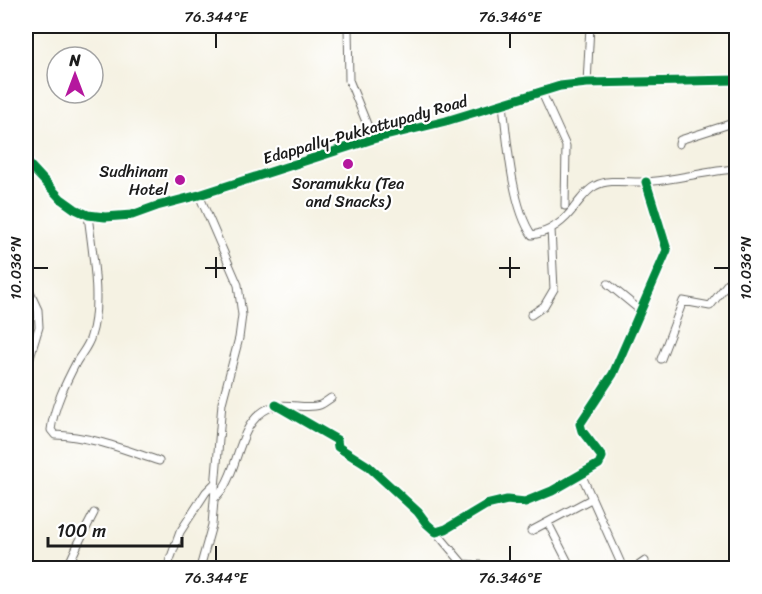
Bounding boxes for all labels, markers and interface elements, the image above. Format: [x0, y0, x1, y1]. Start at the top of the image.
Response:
text: 76.344°E [184, 4, 249, 30]
text: 76.346°E [479, 4, 543, 30]
north arrow [45, 45, 105, 105]
text: N [68, 46, 81, 75]
street label: Edappally-Pukkattupady Road [259, 86, 472, 173]
place label: Sudhinam Hotel [99, 157, 168, 204]
marker: Soramukku (Tea and Snacks) [341, 157, 355, 171]
place label: Soramukku (Tea and Snacks) [292, 169, 404, 216]
marker: Sudhinam Hotel [173, 173, 187, 187]
text: 10.036°N [3, 236, 29, 300]
text: 10.036°N [733, 236, 759, 300]
scale bar [48, 510, 182, 548]
text: 100 m [57, 515, 106, 547]
text: 76.344°E [184, 565, 249, 591]
text: 76.346°E [479, 565, 543, 591]

